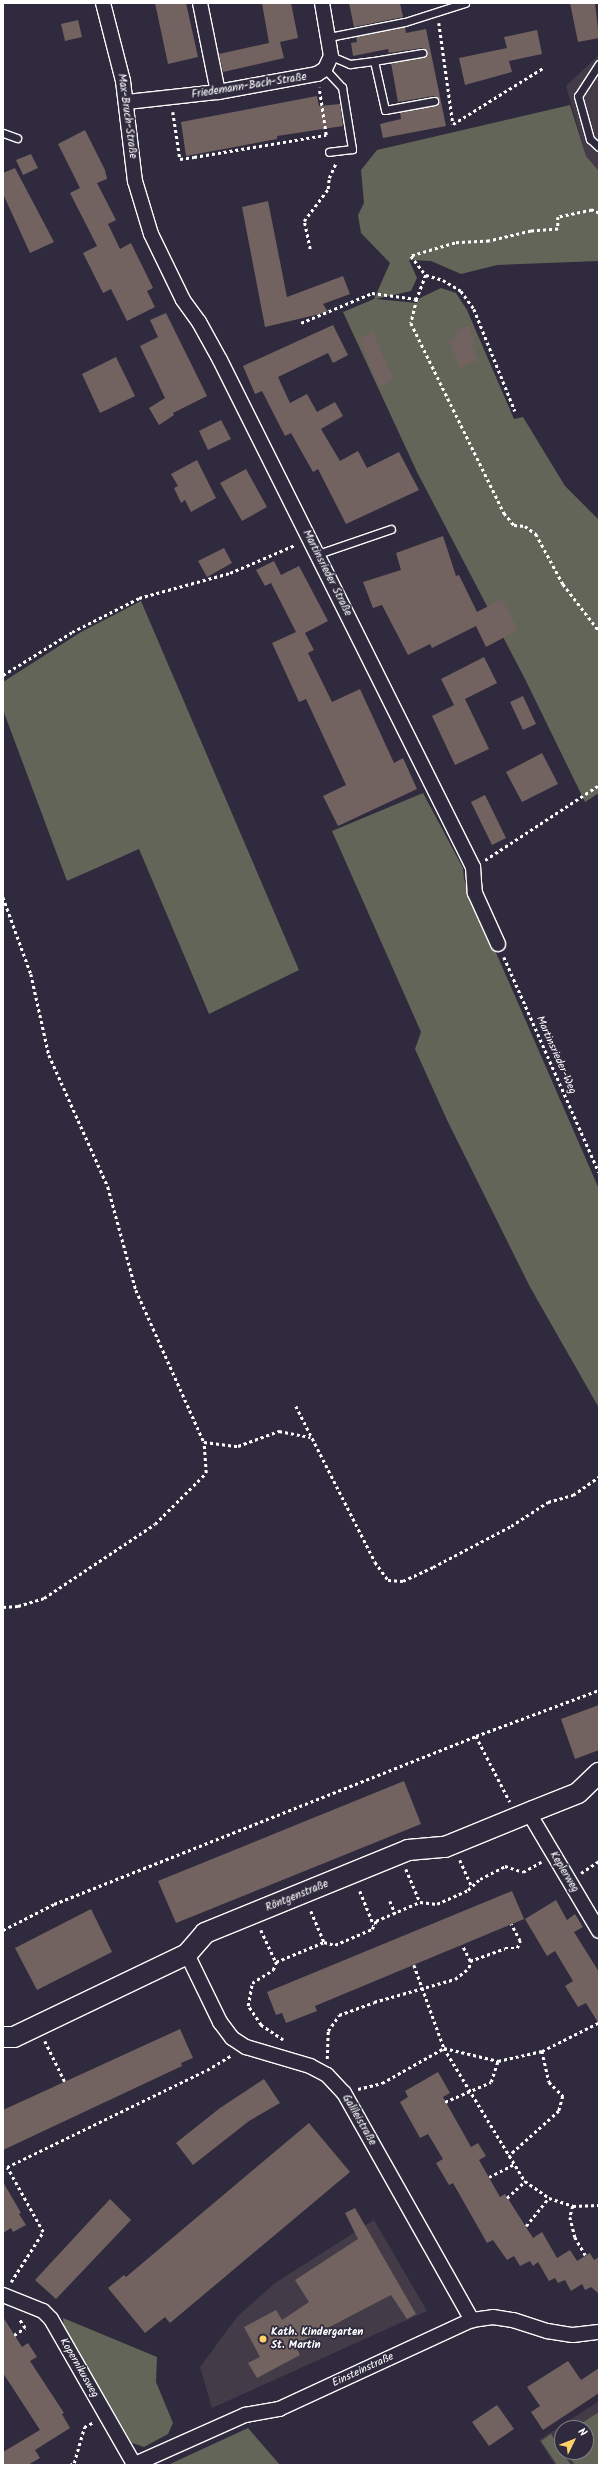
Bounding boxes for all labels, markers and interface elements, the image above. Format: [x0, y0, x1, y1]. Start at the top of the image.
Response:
street label: Friedemann-Bach-Straße [190, 70, 308, 102]
street label: Max-Bruch-Straße [115, 73, 139, 159]
street label: Martinsrieder Straße [300, 528, 354, 618]
street label: Martinsrieder-Weg [533, 1014, 579, 1096]
street label: Keplerweg [547, 1849, 581, 1895]
street label: Röntgenstraße [264, 1877, 330, 1915]
street label: Galileistraße [339, 2092, 379, 2148]
place label: Kath. Kindergarten St. Martin [271, 2326, 363, 2352]
marker: Kath. Kindergarten St. Martin [258, 2334, 268, 2344]
street label: Kopernikusweg [57, 2336, 101, 2400]
street label: Einsteinstraße [330, 2350, 396, 2390]
north arrow [554, 2420, 594, 2460]
text: N [573, 2424, 591, 2441]

